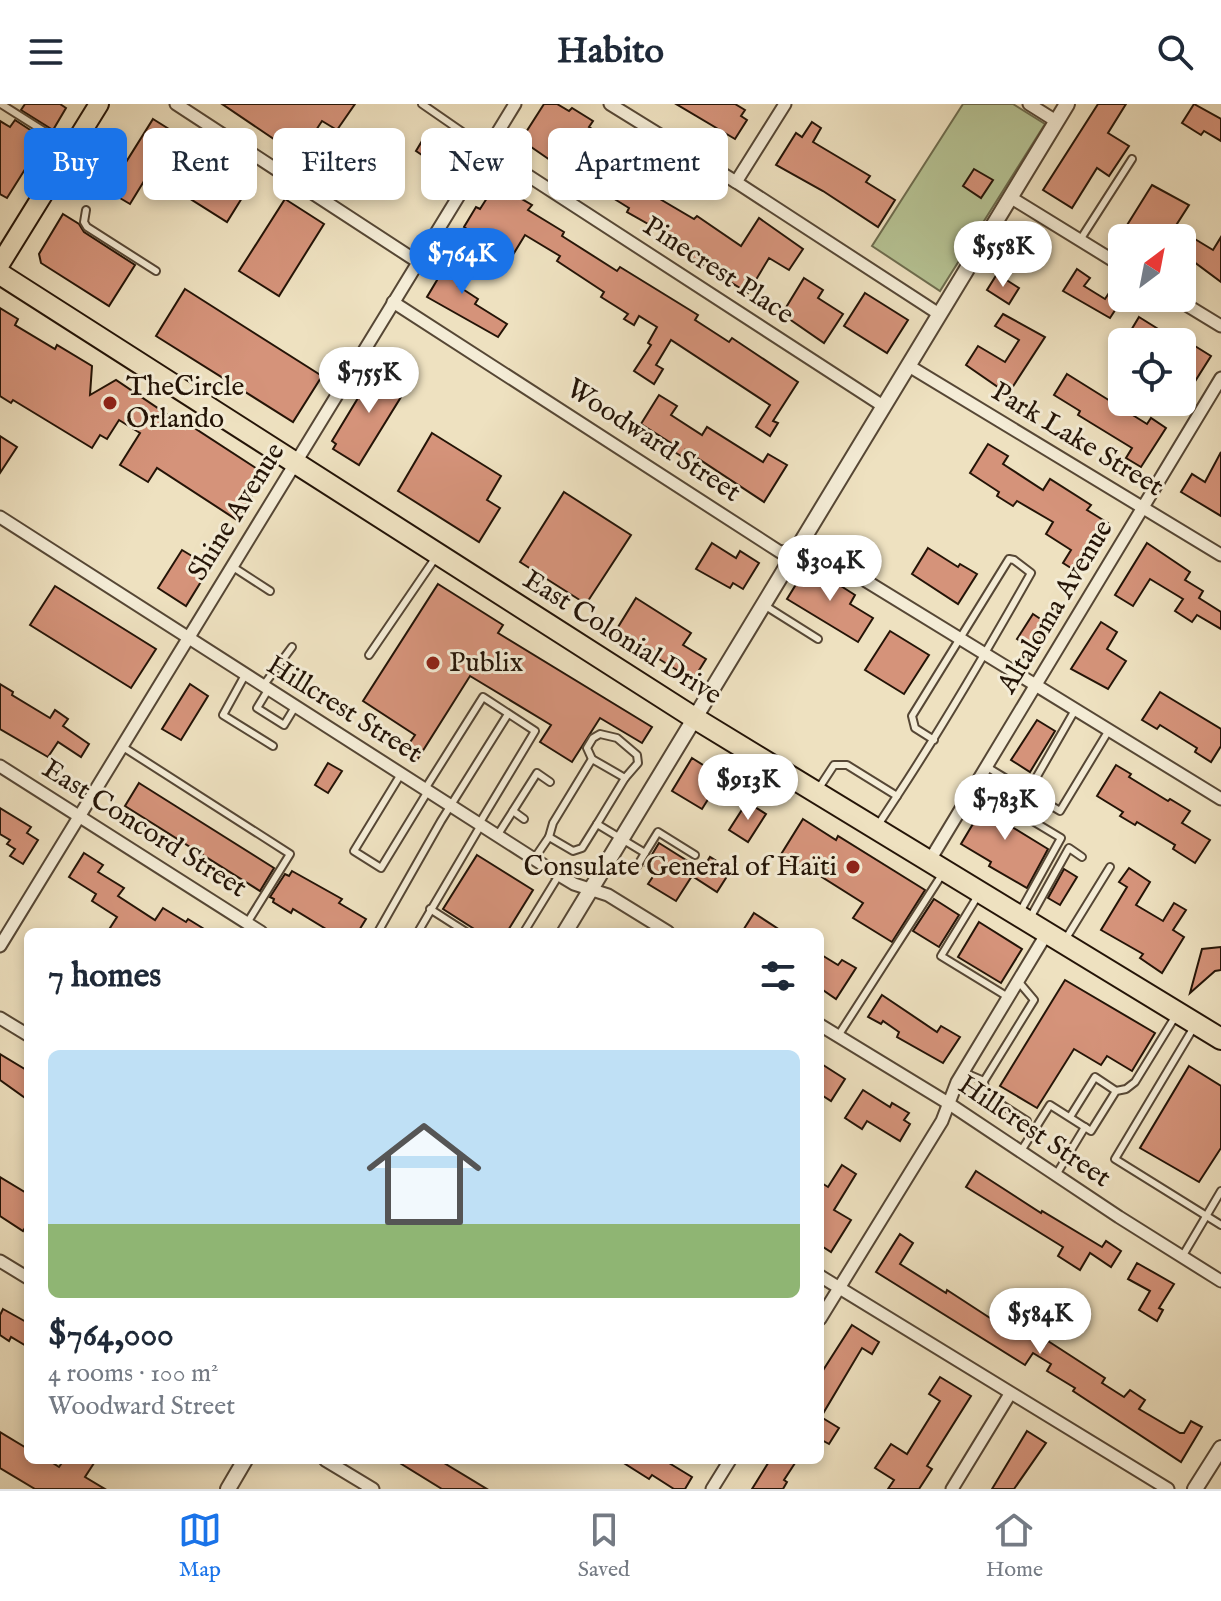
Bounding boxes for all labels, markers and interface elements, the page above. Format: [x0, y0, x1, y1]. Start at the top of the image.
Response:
text: Habito [557, 29, 664, 75]
icon: menu [24, 30, 68, 74]
icon: search [1153, 30, 1197, 74]
chip: Buy [24, 128, 127, 200]
chip: Rent [143, 128, 257, 200]
chip: Filters [273, 128, 405, 200]
chip: New [421, 128, 532, 200]
chip: Apartment [548, 128, 728, 200]
street label: Pinecrest Place [636, 209, 800, 333]
pin: $558K [947, 221, 1059, 289]
north arrow [1108, 224, 1196, 312]
map controls [1108, 224, 1196, 416]
pin: $764K [406, 228, 518, 296]
text: $558K [972, 230, 1034, 263]
text: $764K [427, 237, 497, 270]
button: locate [1108, 328, 1196, 416]
pin: $755K [313, 347, 425, 415]
text: $755K [337, 356, 401, 389]
place label: TheCircle Orlando [126, 370, 244, 437]
street label: Woodward Street [559, 371, 747, 511]
street label: Park Lake Street [985, 375, 1170, 505]
marker: TheCircle Orlando [101, 394, 119, 412]
street label: Shine Avenue [181, 436, 293, 588]
street label: Altaloma Avenue [990, 514, 1122, 701]
pin: $304K [774, 535, 886, 603]
text: $304K [796, 544, 864, 577]
street label: East Colonial Drive [516, 563, 728, 713]
place label: Publix [449, 646, 524, 681]
street label: Hillcrest Street [260, 648, 429, 772]
marker: Publix [424, 654, 442, 672]
street label: East Concord Street [35, 752, 253, 906]
pin: $913K [692, 754, 804, 822]
text: $913K [716, 763, 780, 796]
pin: $783K [949, 774, 1061, 842]
text: $783K [972, 783, 1038, 816]
place label: Consulate General of Haïti [523, 850, 837, 885]
marker: Consulate General of Haïti [844, 858, 862, 876]
icon: filters [756, 954, 800, 998]
text: 7 homes [48, 955, 161, 998]
street label: Hillcrest Street [951, 1068, 1117, 1196]
icon: home [352, 1102, 496, 1246]
pin: $584K [984, 1288, 1096, 1356]
text: $584K [1007, 1297, 1073, 1330]
text: $764,000 [48, 1314, 174, 1357]
text: 4 rooms · 100 m² [48, 1357, 218, 1390]
text: Woodward Street [48, 1390, 235, 1423]
tab: Map [178, 1508, 222, 1584]
tab: Saved [578, 1508, 630, 1584]
tab: Home [986, 1508, 1043, 1584]

